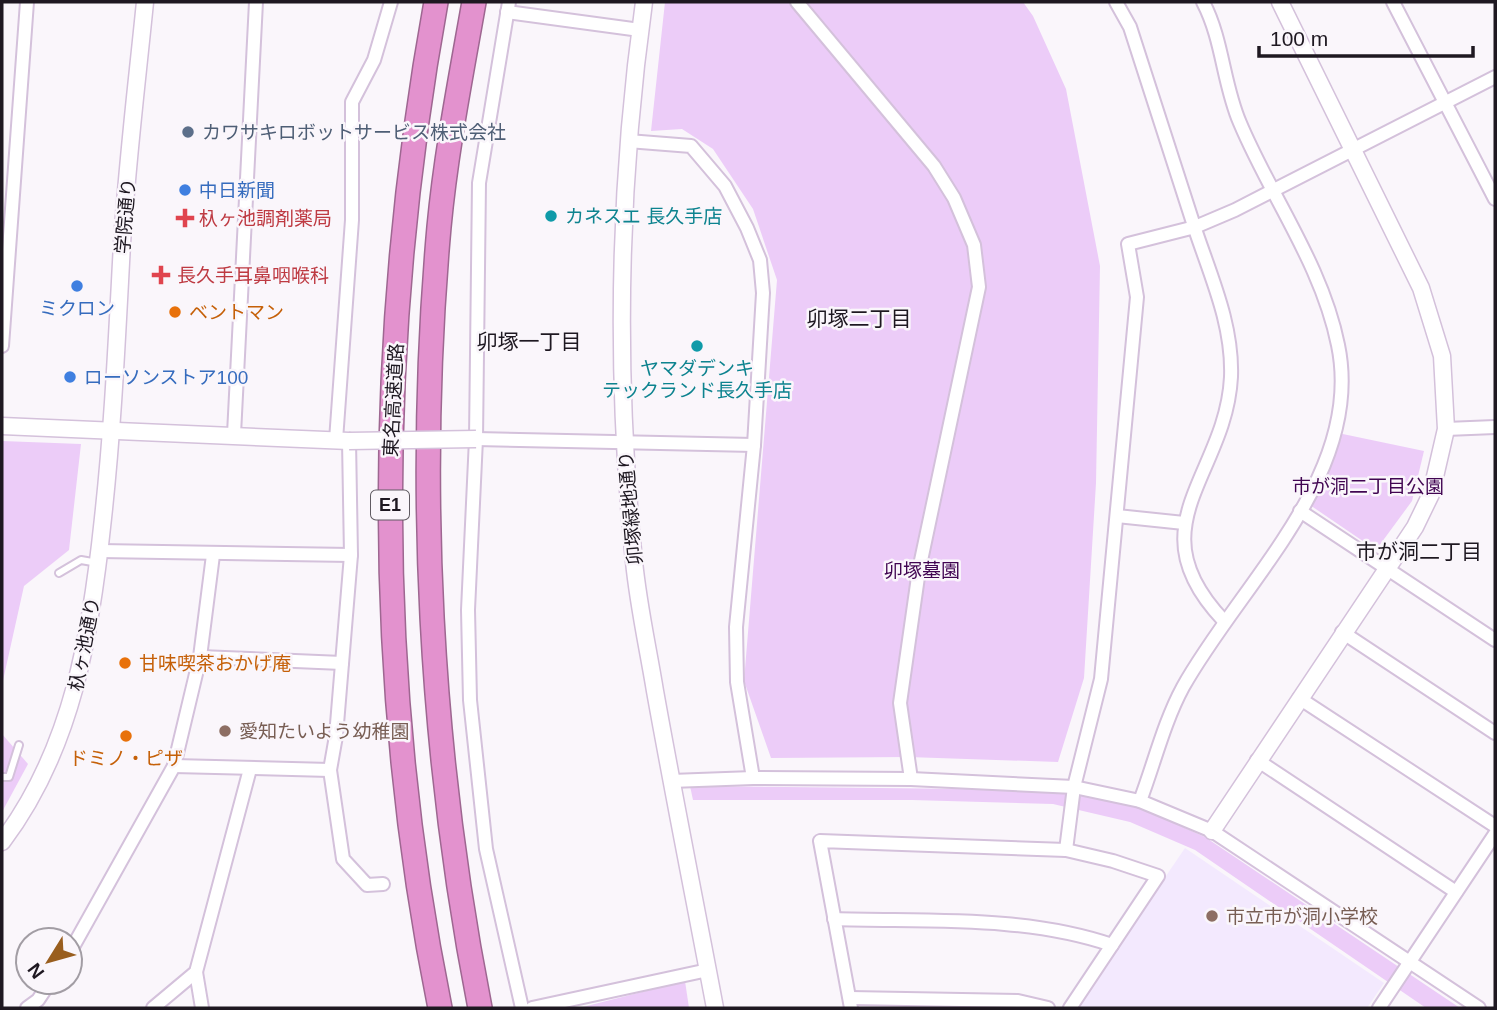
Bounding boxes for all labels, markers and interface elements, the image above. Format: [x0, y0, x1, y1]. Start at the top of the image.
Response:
scale bar [1259, 14, 1472, 58]
text: 100 m [1270, 27, 1328, 50]
place label: カワサキロボットサービス株式会社 [202, 122, 506, 143]
marker: カワサキロボットサービス株式会社 [180, 124, 196, 140]
street label: 学院通り [112, 177, 139, 255]
place label: 中日新聞 [199, 180, 275, 201]
marker: 中日新聞 [177, 182, 193, 198]
place label: カネスエ 長久手店 [565, 206, 722, 227]
place label: 杁ヶ池調剤薬局 [199, 208, 332, 229]
marker: カネスエ 長久手店 [543, 208, 559, 224]
marker: 杁ヶ池調剤薬局 [177, 210, 193, 226]
marker: 長久手耳鼻咽喉科 [151, 265, 171, 285]
place label: 長久手耳鼻咽喉科 [177, 265, 329, 286]
marker: ミクロン [69, 278, 85, 294]
place label: ミクロン [39, 298, 115, 319]
place label: ベントマン [189, 302, 284, 323]
marker: ベントマン [167, 304, 183, 320]
district label: 卯塚二丁目 [807, 307, 912, 330]
district label: 卯塚一丁目 [477, 330, 582, 353]
marker: ヤマダデンキ テックランド長久手店 [689, 338, 705, 354]
street label: 東名高速道路 [380, 343, 407, 458]
place label: ヤマダデンキ テックランド長久手店 [602, 358, 792, 401]
place label: ローソンストア100 [84, 367, 248, 388]
marker: ローソンストア100 [62, 369, 78, 385]
street label: 卯塚緑地通り [615, 450, 646, 566]
park label: 市が洞二丁目公園 [1292, 476, 1444, 497]
road number: E1 [371, 490, 409, 520]
district label: 市が洞二丁目 [1356, 540, 1482, 563]
park label: 卯塚墓園 [884, 560, 960, 581]
street label: 杁ヶ池通り [65, 595, 104, 693]
place label: 甘味喫茶おかげ庵 [139, 653, 291, 674]
marker: 甘味喫茶おかげ庵 [117, 655, 133, 671]
place label: 愛知たいよう幼稚園 [239, 721, 410, 742]
marker: 愛知たいよう幼稚園 [217, 723, 233, 739]
marker: ドミノ・ピザ [118, 728, 134, 744]
place label: ドミノ・ピザ [69, 748, 183, 769]
place label: 市立市が洞小学校 [1226, 906, 1378, 927]
marker: 市立市が洞小学校 [1204, 908, 1220, 924]
north arrow [14, 926, 84, 996]
text: N [23, 959, 48, 983]

